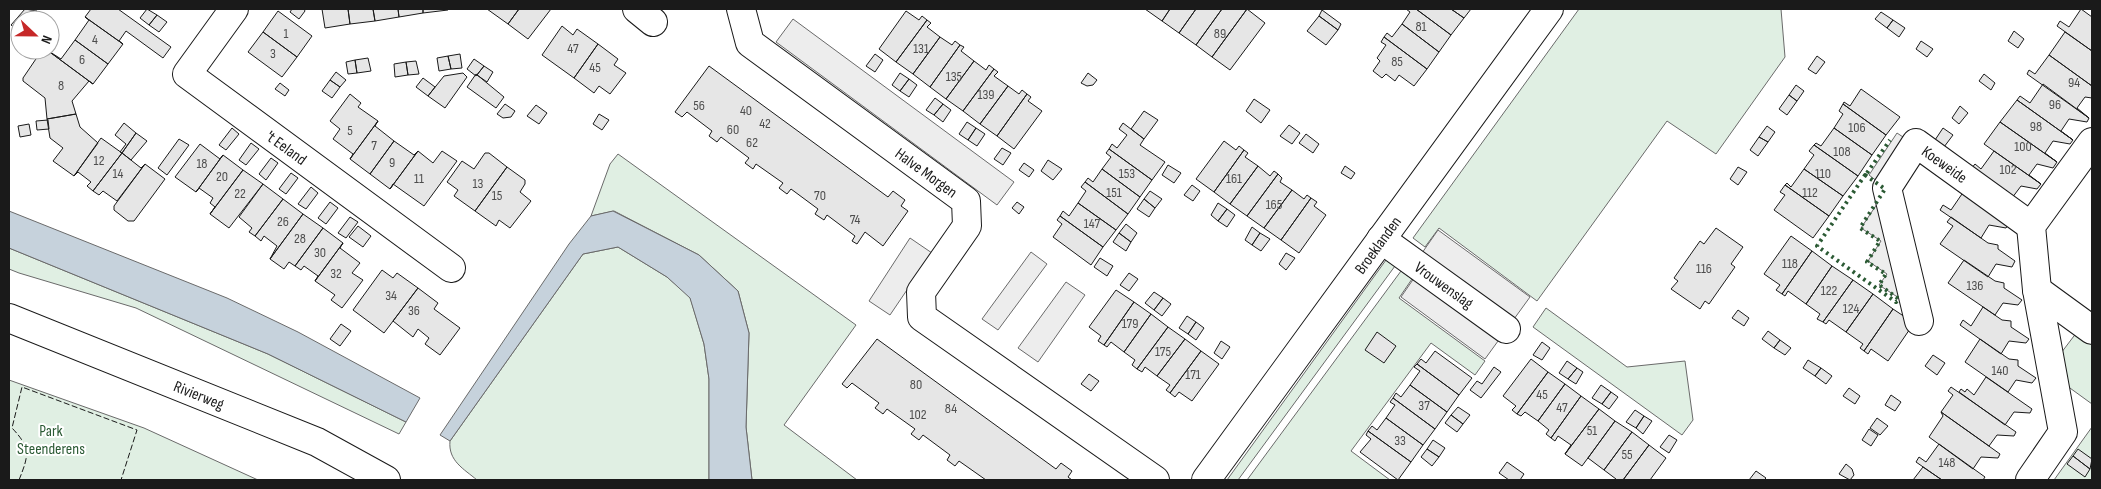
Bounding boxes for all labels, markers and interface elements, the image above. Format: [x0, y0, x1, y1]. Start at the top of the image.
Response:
north arrow [10, 10, 60, 60]
house number: 81 [1415, 18, 1427, 35]
house number: 1 [284, 25, 289, 42]
house number: 89 [1214, 25, 1226, 42]
house number: 4 [92, 31, 98, 48]
text: N [37, 33, 56, 46]
house number: 47 [567, 40, 579, 57]
house number: 131 [913, 40, 929, 57]
house number: 3 [270, 45, 276, 62]
house number: 6 [79, 51, 85, 68]
house number: 85 [1391, 53, 1403, 70]
house number: 45 [589, 59, 601, 76]
house number: 135 [946, 68, 963, 85]
house number: 94 [2068, 74, 2080, 91]
house number: 8 [58, 77, 64, 94]
house number: 139 [978, 86, 994, 103]
house number: 96 [2049, 96, 2061, 113]
house number: 56 [693, 97, 705, 114]
house number: 40 [740, 102, 752, 119]
house number: 42 [759, 115, 771, 132]
house number: 98 [2030, 118, 2042, 135]
house number: 106 [1848, 119, 1866, 136]
house number: 60 [727, 121, 739, 138]
house number: 5 [347, 122, 353, 139]
street label: 't Eeland [262, 127, 310, 170]
house number: 62 [746, 134, 758, 151]
house number: 7 [371, 137, 377, 154]
house number: 100 [2014, 138, 2032, 155]
street label: Koeweide [1918, 142, 1970, 188]
house number: 108 [1833, 143, 1851, 160]
street label: Halve Morgen [891, 144, 961, 202]
house number: 12 [94, 152, 105, 169]
house number: 9 [389, 154, 395, 171]
house number: 18 [196, 155, 208, 172]
house number: 102 [2000, 161, 2017, 178]
house number: 14 [113, 165, 124, 182]
house number: 153 [1119, 165, 1135, 182]
house number: 110 [1815, 165, 1831, 182]
house number: 20 [216, 168, 228, 185]
house number: 11 [414, 170, 424, 187]
house number: 161 [1226, 170, 1242, 187]
house number: 13 [473, 175, 484, 192]
house number: 151 [1106, 184, 1122, 201]
house number: 112 [1802, 184, 1818, 201]
house number: 22 [234, 185, 246, 202]
house number: 15 [492, 187, 503, 204]
house number: 70 [814, 187, 826, 204]
house number: 165 [1266, 196, 1283, 213]
house number: 74 [850, 211, 861, 228]
house number: 26 [277, 213, 289, 230]
street label: Broeklanden [1351, 213, 1406, 278]
house number: 147 [1084, 215, 1101, 232]
house number: 28 [294, 230, 306, 247]
house number: 30 [314, 244, 326, 261]
house number: 118 [1782, 255, 1798, 272]
street label: Vrouwenslag [1410, 258, 1477, 313]
house number: 116 [1696, 260, 1712, 277]
house number: 32 [330, 265, 342, 282]
house number: 136 [1967, 277, 1983, 294]
house number: 122 [1821, 282, 1838, 299]
house number: 34 [385, 287, 397, 304]
house number: 124 [1843, 300, 1859, 317]
house number: 36 [408, 302, 420, 319]
house number: 179 [1122, 315, 1138, 332]
house number: 175 [1155, 343, 1171, 360]
house number: 140 [1992, 362, 2009, 379]
house number: 171 [1185, 366, 1201, 383]
house number: 80 [910, 376, 922, 393]
street label: Rivierweg [171, 377, 227, 415]
house number: 45 [1536, 386, 1548, 403]
house number: 37 [1418, 397, 1430, 414]
house number: 47 [1556, 399, 1568, 416]
house number: 84 [945, 400, 957, 417]
house number: 102 [910, 406, 927, 423]
park label: Park Steenderens [17, 422, 85, 459]
house number: 51 [1587, 422, 1597, 439]
house number: 33 [1394, 432, 1406, 449]
house number: 55 [1621, 446, 1633, 463]
house number: 148 [1939, 454, 1955, 471]

